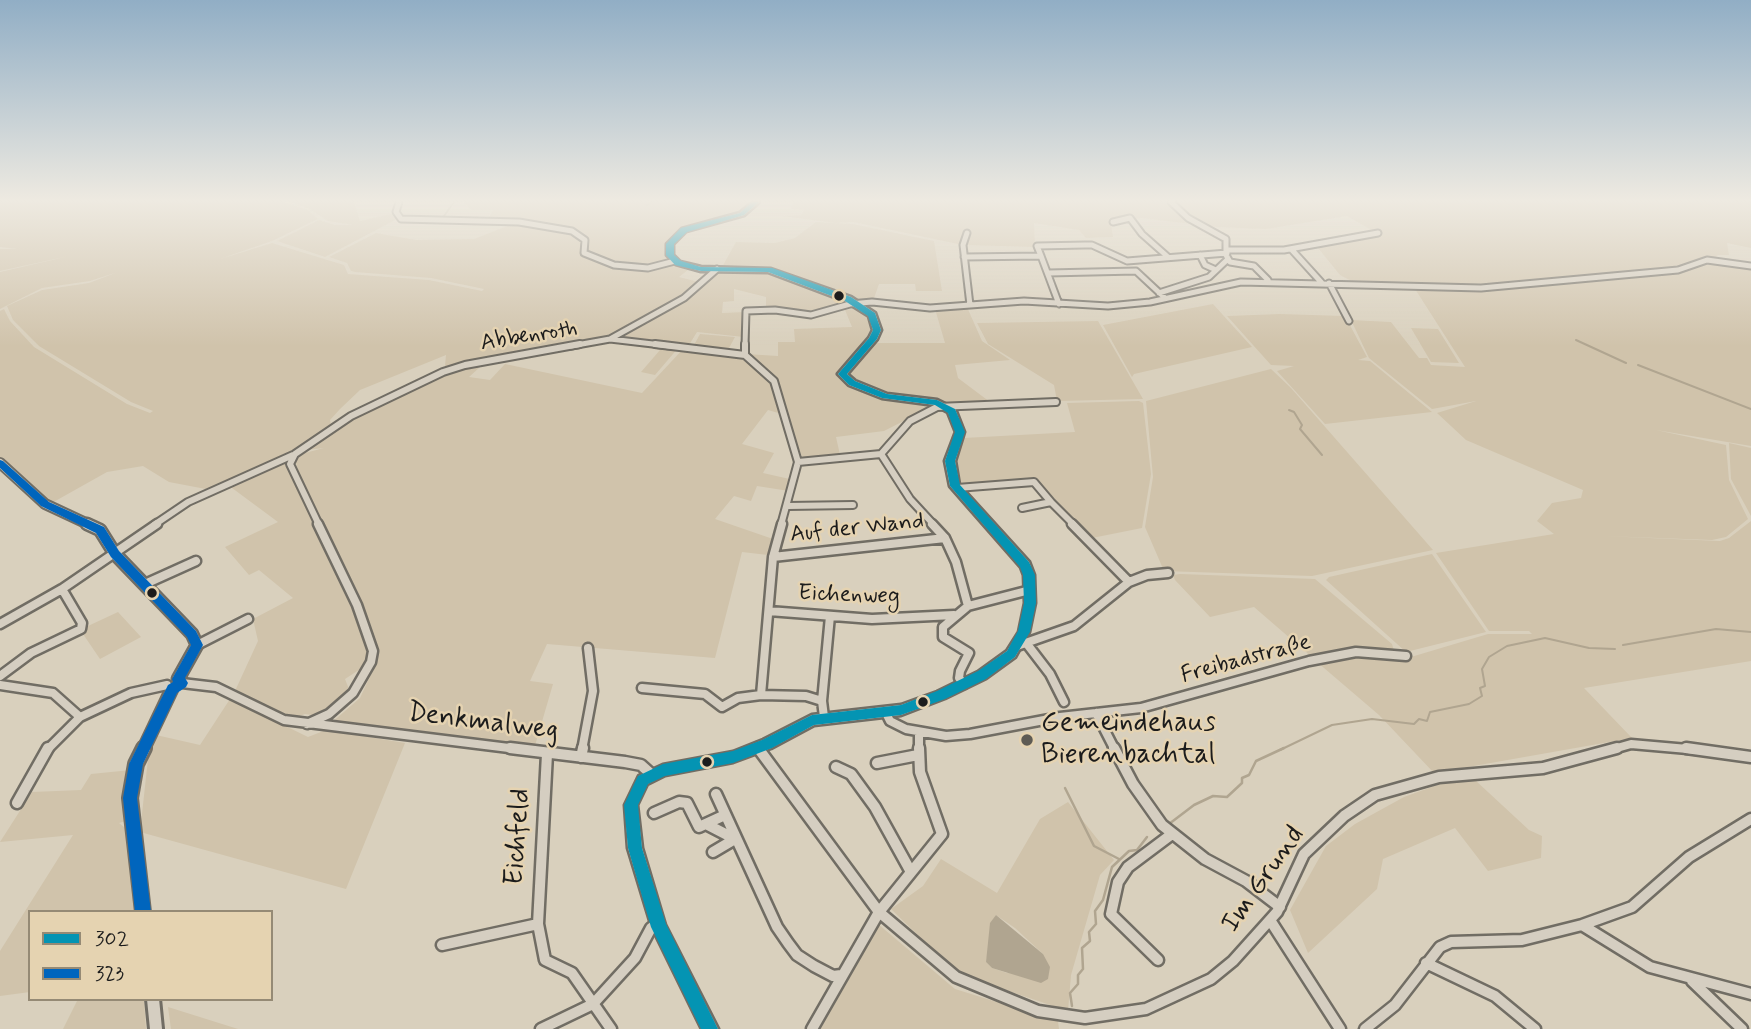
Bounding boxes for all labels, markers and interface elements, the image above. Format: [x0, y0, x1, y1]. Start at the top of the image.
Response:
unlabelled marker [832, 289, 846, 303]
street label: Abbenroth [478, 316, 580, 358]
street label: Auf der Wand [789, 508, 925, 550]
street label: Eichenweg [798, 580, 900, 612]
unlabelled marker [145, 586, 159, 600]
street label: Freibadstraße [1178, 629, 1314, 691]
unlabelled marker [916, 695, 930, 709]
street label: Denkmalweg [406, 697, 560, 749]
place label: Gemeindehaus Bierenbachtal [1041, 707, 1216, 773]
marker: Gemeindehaus Bierenbachtal [1019, 732, 1035, 748]
unlabelled marker [700, 755, 714, 769]
street label: Eichfeld [499, 787, 539, 887]
street label: Im Grund [1215, 820, 1313, 940]
legend [28, 910, 273, 1001]
text: 302 [95, 925, 129, 953]
text: 323 [95, 960, 124, 988]

